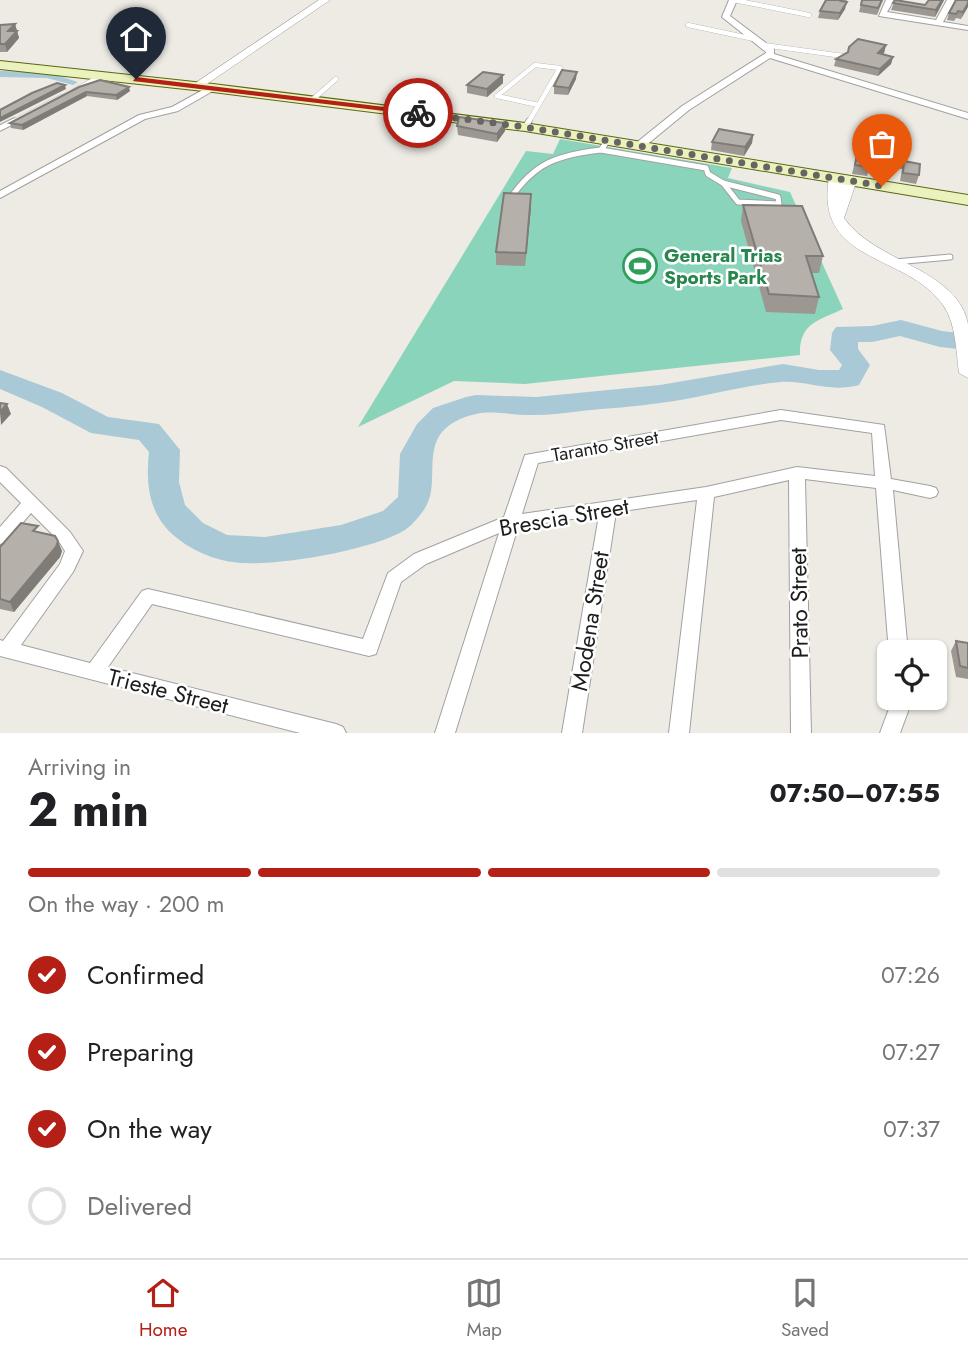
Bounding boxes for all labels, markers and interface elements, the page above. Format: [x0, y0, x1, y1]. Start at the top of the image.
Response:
pin [106, 7, 166, 79]
icon: home [117, 18, 155, 56]
courier [383, 78, 453, 148]
icon: bike [399, 94, 437, 132]
pin [852, 114, 912, 186]
icon: bag [863, 125, 901, 163]
place label: General Trias Sports Park [664, 242, 782, 291]
sports icon: General Trias Sports Park [621, 247, 659, 285]
street label: Taranto Street [550, 423, 661, 469]
street label: Brescia Street [496, 489, 632, 545]
street label: Prato Street [781, 547, 817, 659]
street label: Modena Street [562, 548, 618, 693]
map controls [877, 640, 947, 710]
button: locate [877, 640, 947, 710]
street label: Trieste Street [104, 660, 232, 722]
text: Arriving in [28, 750, 131, 784]
text: 07:50–07:55 [770, 774, 940, 812]
text: 2 min [28, 777, 149, 843]
text: On the way · 200 m [28, 887, 224, 921]
icon: check [28, 956, 66, 994]
text: Confirmed [87, 956, 204, 994]
text: 07:26 [881, 958, 940, 992]
icon: check [28, 1033, 66, 1071]
text: Preparing [87, 1033, 194, 1071]
text: 07:27 [882, 1035, 940, 1069]
icon: check [28, 1110, 66, 1148]
text: On the way [87, 1110, 212, 1148]
text: 07:37 [883, 1112, 940, 1146]
text: Delivered [87, 1187, 192, 1225]
tab: Home [139, 1274, 187, 1343]
tab: Map [465, 1274, 503, 1343]
tab: Saved [781, 1274, 829, 1343]

